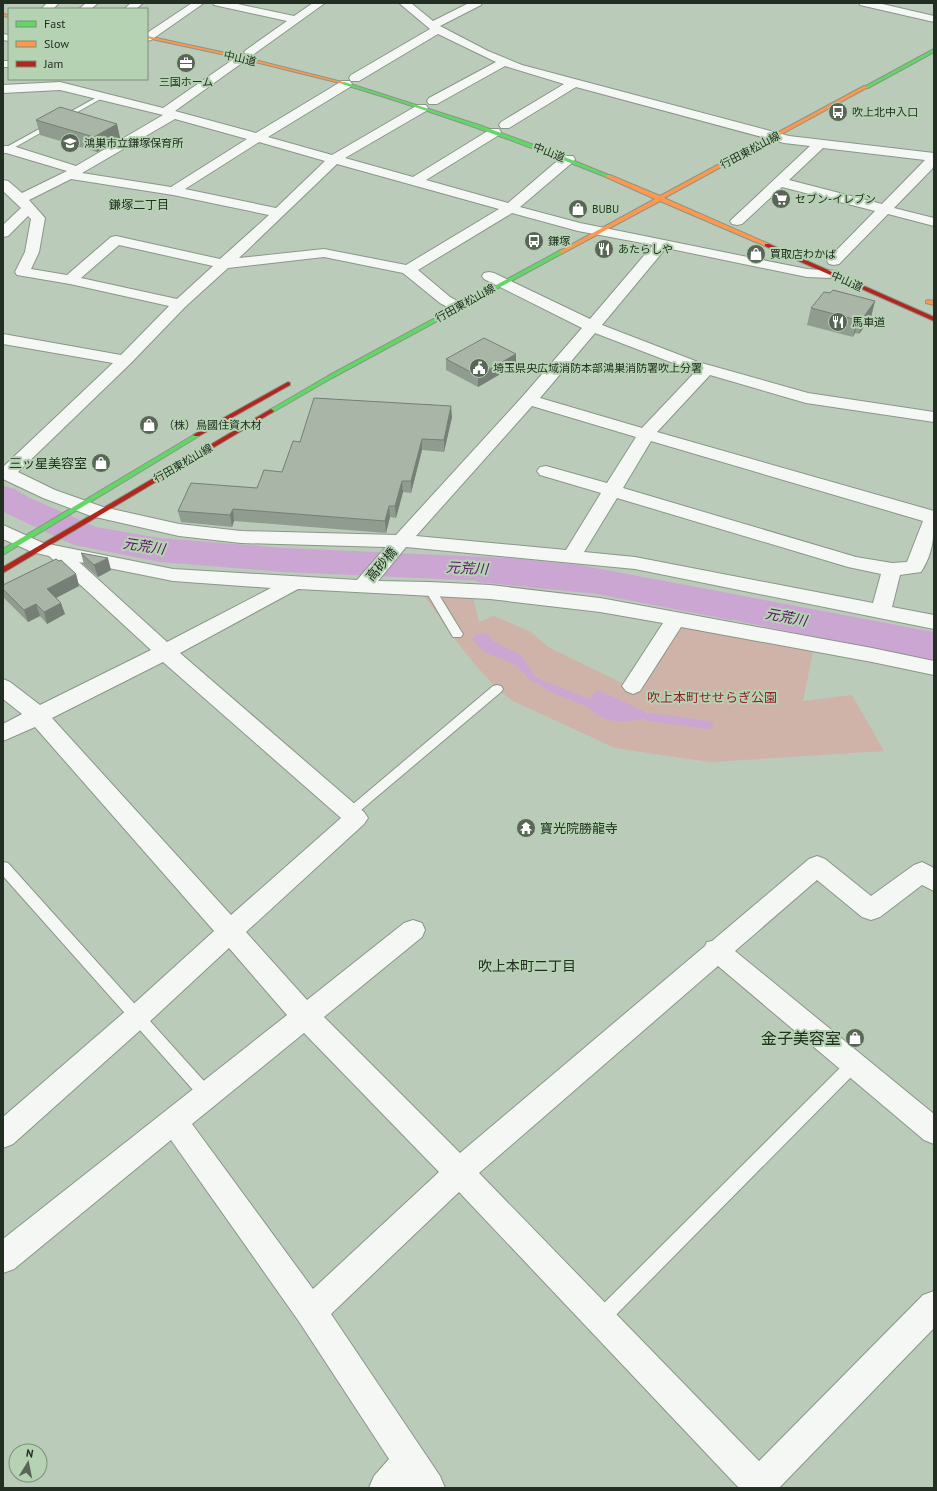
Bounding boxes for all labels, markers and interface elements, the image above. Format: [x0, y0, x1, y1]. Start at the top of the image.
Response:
legend [8, 8, 148, 80]
text: Fast [44, 16, 65, 31]
text: Slow [44, 36, 69, 51]
street label: 中山道 [222, 47, 258, 69]
office icon: 三国ホーム [175, 52, 197, 74]
text: Jam [43, 56, 63, 71]
place label: 三国ホーム [159, 75, 213, 89]
bus stop icon: 吹上北中入口 [827, 101, 849, 123]
place label: 吹上北中入口 [852, 105, 918, 119]
street label: 行田東松山線 [718, 128, 782, 172]
school or university icon: 鴻巣市立鎌塚保育所 [59, 132, 81, 154]
place label: 鴻巣市立鎌塚保育所 [84, 136, 184, 150]
street label: 中山道 [531, 140, 567, 164]
supermarket icon: セブン-イレブン [770, 188, 792, 210]
place label: セブン-イレブン [795, 192, 876, 206]
district label: 鎌塚二丁目 [109, 197, 169, 212]
shop icon: BUBU [567, 198, 589, 220]
place label: BUBU [592, 202, 619, 216]
bus stop icon: 鎌塚 [523, 230, 545, 252]
place label: 鎌塚 [548, 234, 570, 248]
restaurant icon: あたらしや [593, 238, 615, 260]
place label: あたらしや [618, 242, 673, 256]
shop icon: 買取店わかば [745, 243, 767, 265]
place label: 買取店わかば [770, 247, 836, 261]
street label: 中山道 [829, 268, 865, 294]
street label: 行田東松山線 [433, 281, 497, 325]
restaurant icon: 馬車道 [827, 311, 849, 333]
place label: 馬車道 [852, 315, 885, 329]
public building icon: 埼玉県央広域消防本部鴻巣消防署吹上分署 [468, 357, 490, 379]
place label: 埼玉県央広域消防本部鴻巣消防署吹上分署 [493, 361, 702, 375]
shop icon: （株）鳥國住資木材 [138, 414, 160, 436]
place label: （株）鳥國住資木材 [163, 418, 262, 432]
street label: 行田東松山線 [151, 440, 215, 486]
shop icon: 三ッ星美容室 [90, 452, 112, 474]
place label: 三ッ星美容室 [9, 455, 87, 472]
water label: 元荒川 [122, 534, 168, 558]
street label: 高砂橋 [362, 544, 401, 585]
water label: 元荒川 [446, 558, 490, 578]
water label: 元荒川 [764, 604, 810, 630]
park label: 吹上本町せせらぎ公園 [647, 689, 777, 706]
temple icon: 寶光院勝龍寺 [515, 817, 537, 839]
place label: 寶光院勝龍寺 [540, 820, 618, 837]
district label: 吹上本町二丁目 [478, 957, 576, 975]
shop icon: 金子美容室 [844, 1027, 866, 1049]
place label: 金子美容室 [761, 1028, 841, 1048]
north arrow [8, 1443, 48, 1483]
text: N [25, 1446, 35, 1461]

